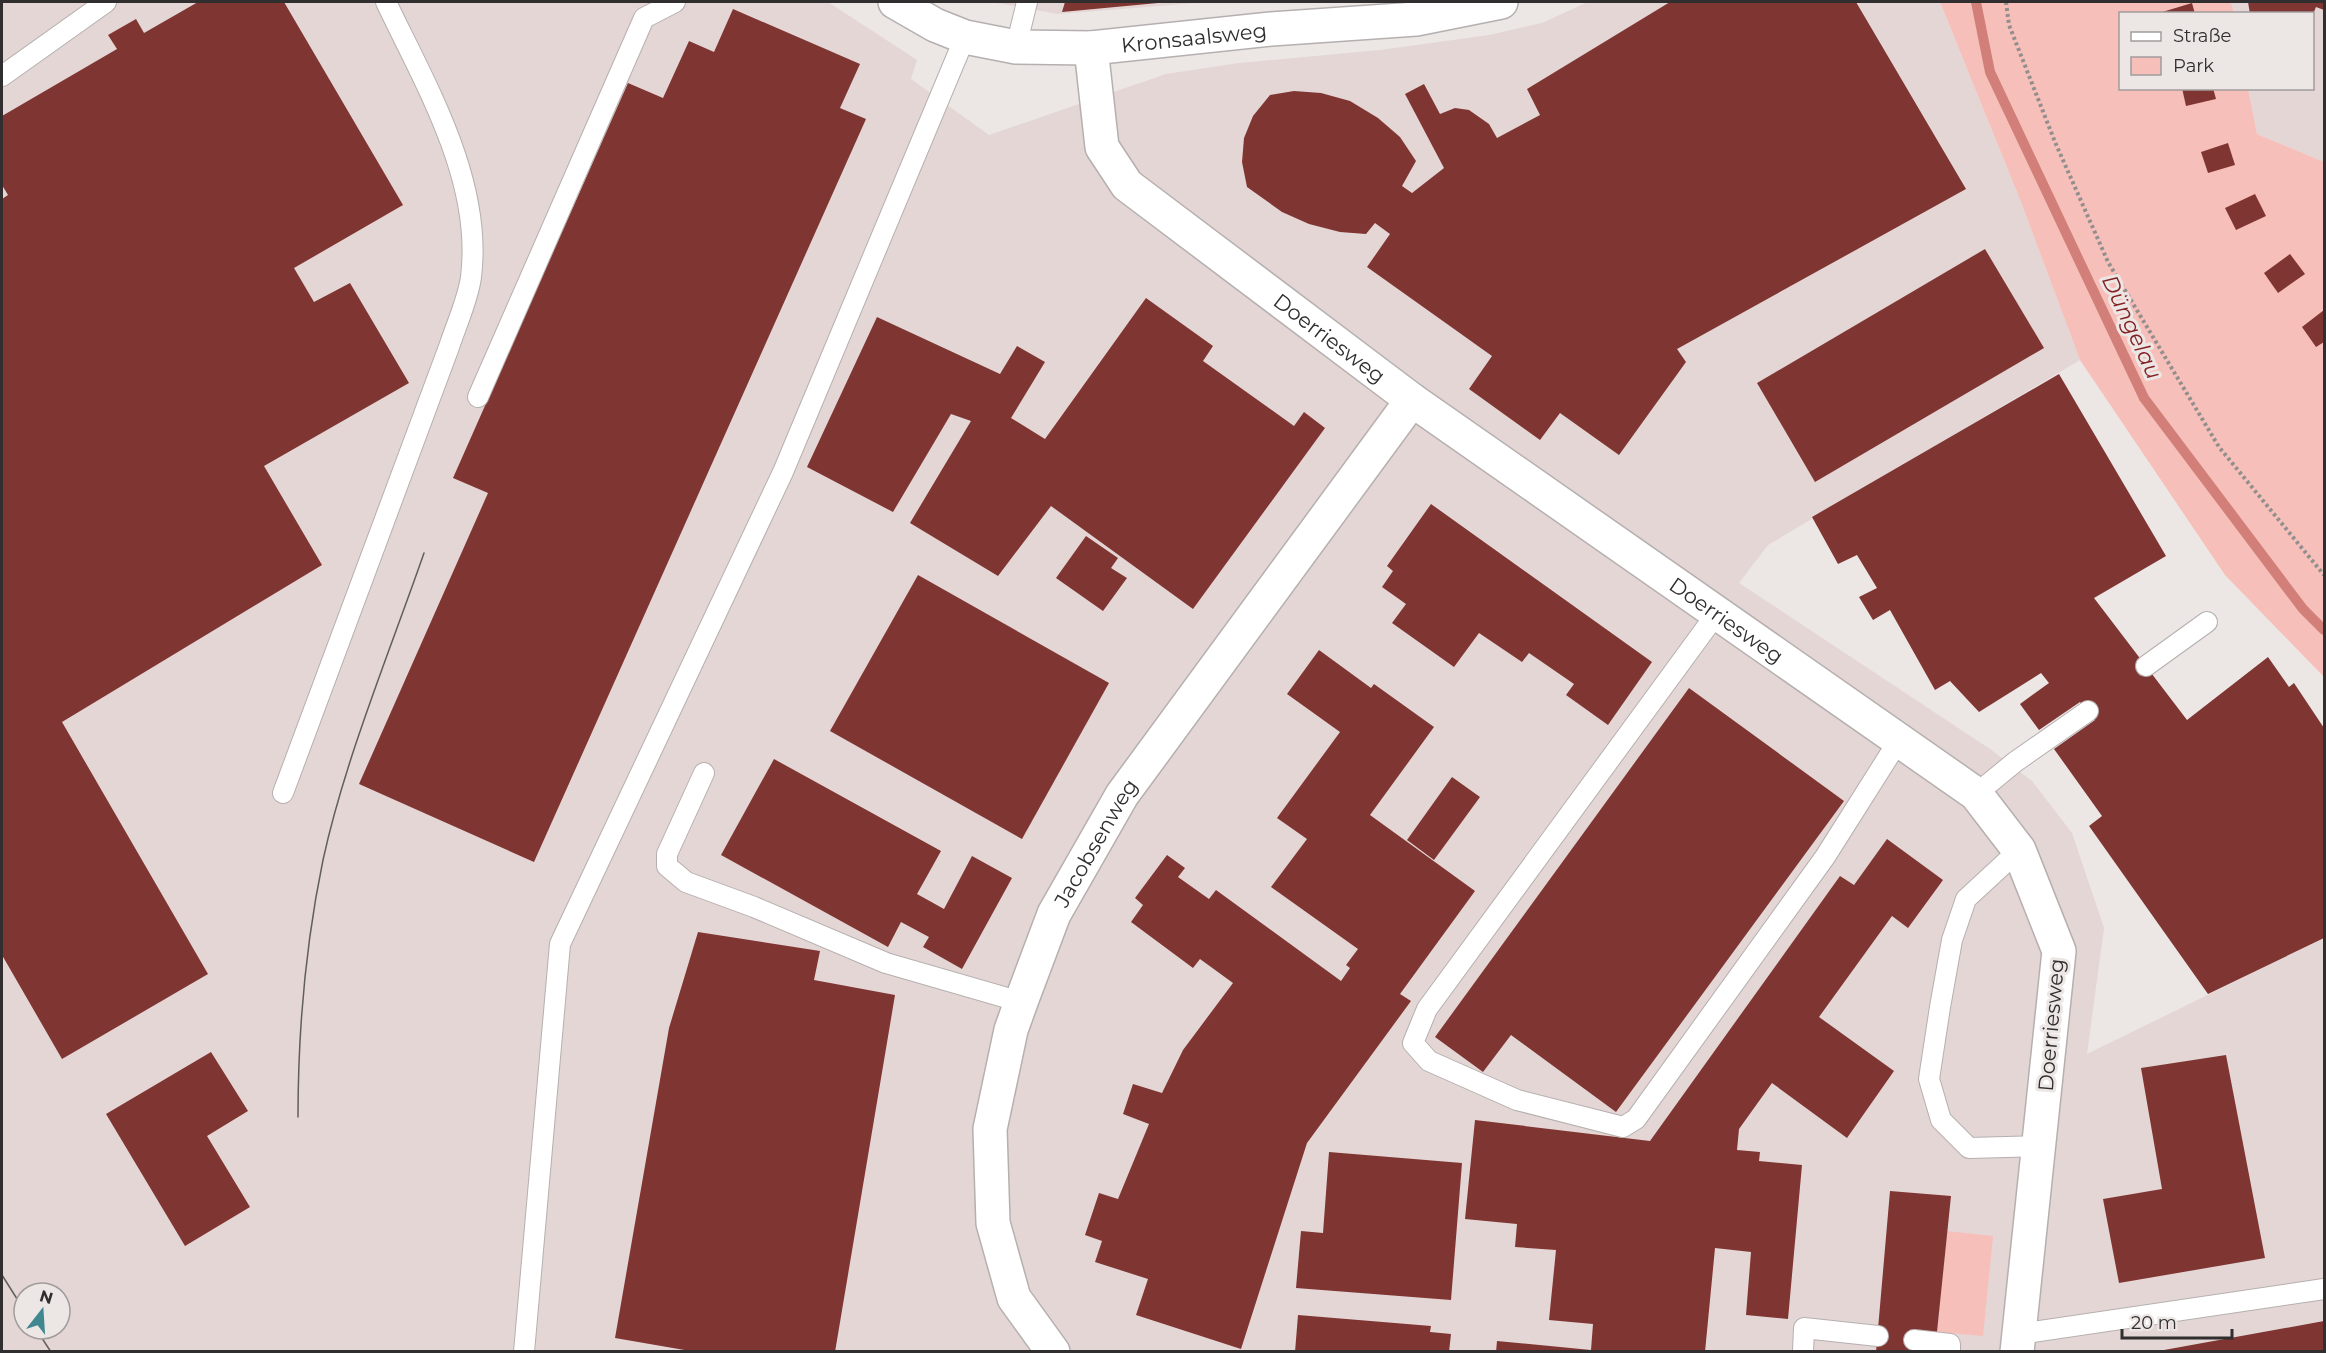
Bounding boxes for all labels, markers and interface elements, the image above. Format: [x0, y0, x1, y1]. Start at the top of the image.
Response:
legend [2119, 12, 2314, 90]
street label: Kronsaalsweg [1120, 17, 1268, 57]
text: Straße [2173, 25, 2232, 47]
text: Park [2173, 55, 2214, 77]
water label: Düngelau [2096, 271, 2168, 383]
street label: Doerriesweg [1269, 288, 1390, 388]
street label: Doerriesweg [1665, 571, 1789, 668]
street label: Jacobsenweg [1048, 773, 1142, 912]
street label: Doerriesweg [2033, 958, 2069, 1092]
north arrow [12, 1281, 72, 1341]
text: N [37, 1286, 55, 1308]
scale bar [2122, 1302, 2232, 1340]
text: 20 m [2131, 1312, 2177, 1334]

